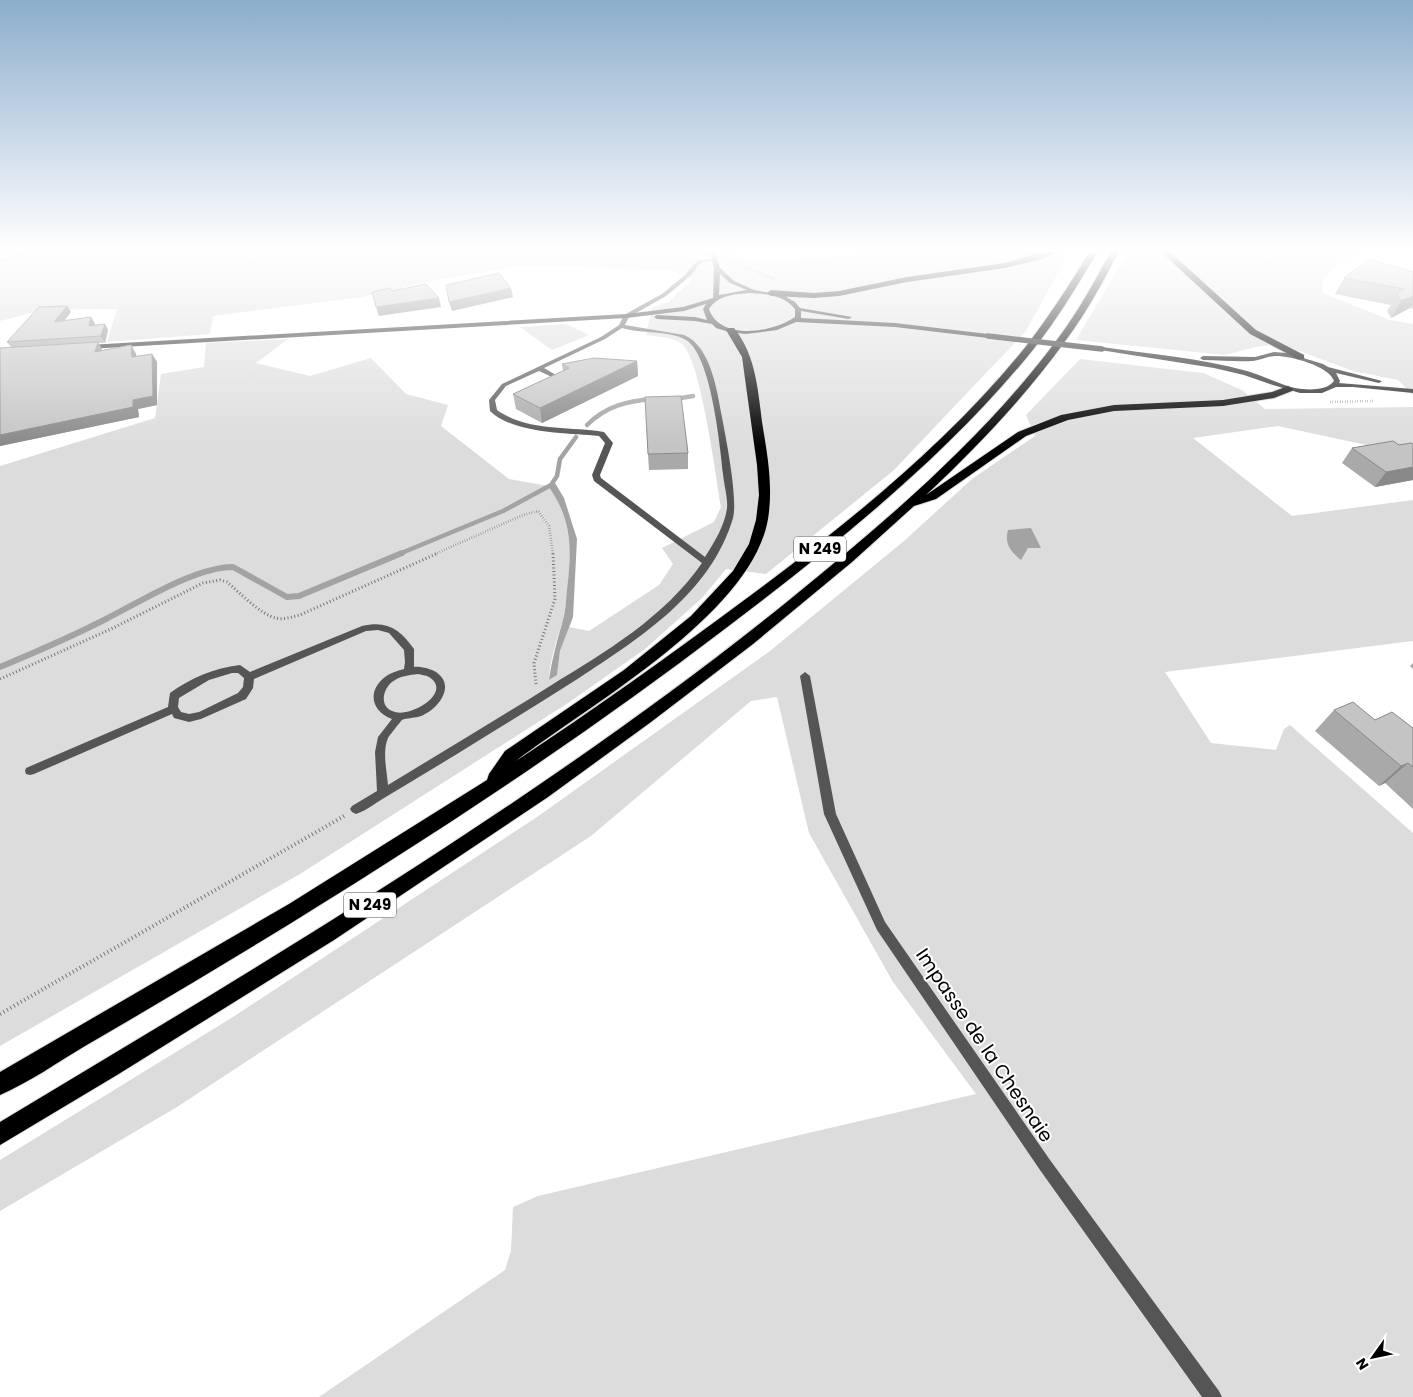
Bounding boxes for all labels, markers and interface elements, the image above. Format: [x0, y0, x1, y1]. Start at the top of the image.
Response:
road number: N 249 [794, 536, 846, 562]
road number: N 249 [344, 892, 396, 918]
street label: Impasse de la Chesnaie [909, 943, 1060, 1148]
north arrow [1348, 1332, 1398, 1382]
text: N [1351, 1354, 1373, 1374]

